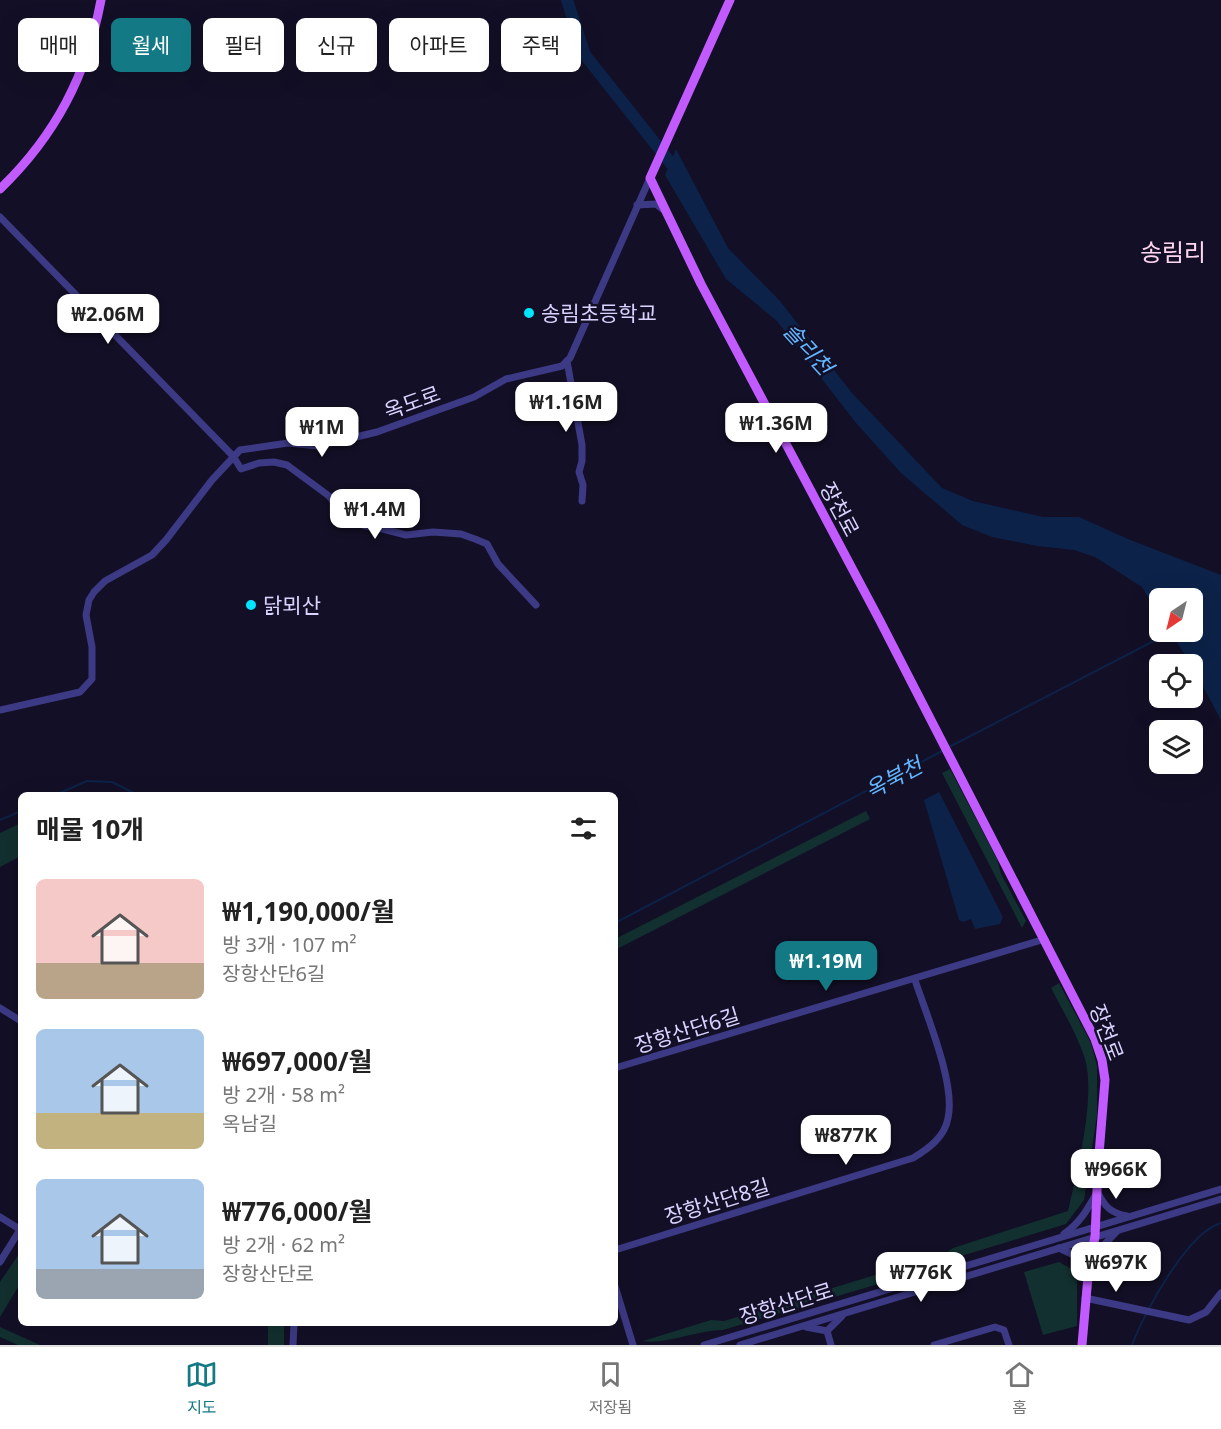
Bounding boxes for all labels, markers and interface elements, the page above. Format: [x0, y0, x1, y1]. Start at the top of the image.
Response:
chip: 매매 [18, 18, 99, 72]
chip: 월세 [111, 18, 191, 72]
chip: 필터 [203, 18, 284, 72]
chip: 신규 [296, 18, 377, 72]
chip: 아파트 [389, 18, 489, 72]
chip: 주택 [501, 18, 581, 72]
district label: 송림리 [1140, 235, 1206, 268]
pin: ₩2.06M [59, 294, 157, 345]
place label: 송림초등학교 [541, 299, 657, 327]
text: ₩2.06M [71, 300, 145, 327]
marker: 송림초등학교 [522, 306, 536, 320]
water label: 솔리천 [778, 315, 842, 383]
street label: 옥도로 [380, 379, 444, 425]
pin: ₩1.16M [517, 382, 615, 433]
text: ₩1.16M [529, 388, 603, 415]
pin: ₩1.36M [727, 403, 825, 454]
pin: ₩1M [293, 407, 351, 458]
text: ₩1.36M [739, 409, 813, 436]
text: ₩1M [299, 413, 345, 440]
street label: 장천로 [814, 477, 866, 541]
pin: ₩1.4M [333, 489, 417, 540]
text: ₩1.4M [344, 495, 406, 522]
north arrow [1149, 588, 1203, 642]
map controls [1149, 588, 1203, 774]
place label: 닭뫼산 [263, 591, 321, 619]
marker: 닭뫼산 [244, 598, 258, 612]
button: locate [1149, 654, 1203, 708]
button: layers [1149, 720, 1203, 774]
water label: 옥북천 [859, 748, 929, 805]
text: 매물 10개 [36, 811, 144, 847]
icon: filters [567, 812, 600, 845]
text: ₩1,190,000/월 [222, 893, 395, 929]
icon: home [84, 903, 156, 975]
text: 방 3개 · 107 m² [222, 931, 356, 958]
pin: ₩1.19M [777, 941, 875, 992]
text: ₩1.19M [789, 947, 863, 974]
text: 장항산단6길 [222, 960, 325, 987]
street label: 장천로 [1084, 1000, 1130, 1064]
street label: 장항산단6길 [631, 1001, 743, 1059]
text: ₩697,000/월 [222, 1043, 373, 1079]
icon: home [84, 1053, 156, 1125]
text: 방 2개 · 58 m² [222, 1081, 345, 1108]
text: 옥남길 [222, 1110, 277, 1137]
pin: ₩877K [804, 1115, 888, 1166]
text: ₩877K [815, 1121, 877, 1148]
pin: ₩966K [1074, 1149, 1158, 1200]
text: ₩966K [1085, 1155, 1147, 1182]
street label: 장항산단8길 [661, 1172, 773, 1230]
text: ₩776,000/월 [222, 1193, 373, 1229]
icon: home [84, 1203, 156, 1275]
text: 방 2개 · 62 m² [222, 1231, 345, 1258]
pin: ₩697K [1074, 1242, 1158, 1293]
text: ₩697K [1085, 1248, 1147, 1275]
pin: ₩776K [879, 1252, 963, 1303]
text: ₩776K [890, 1258, 952, 1285]
text: 장항산단로 [222, 1260, 314, 1287]
street label: 장항산단로 [736, 1275, 836, 1331]
tab: 지도 [185, 1358, 218, 1418]
tab: 저장됨 [588, 1358, 633, 1418]
tab: 홈 [1003, 1358, 1036, 1418]

